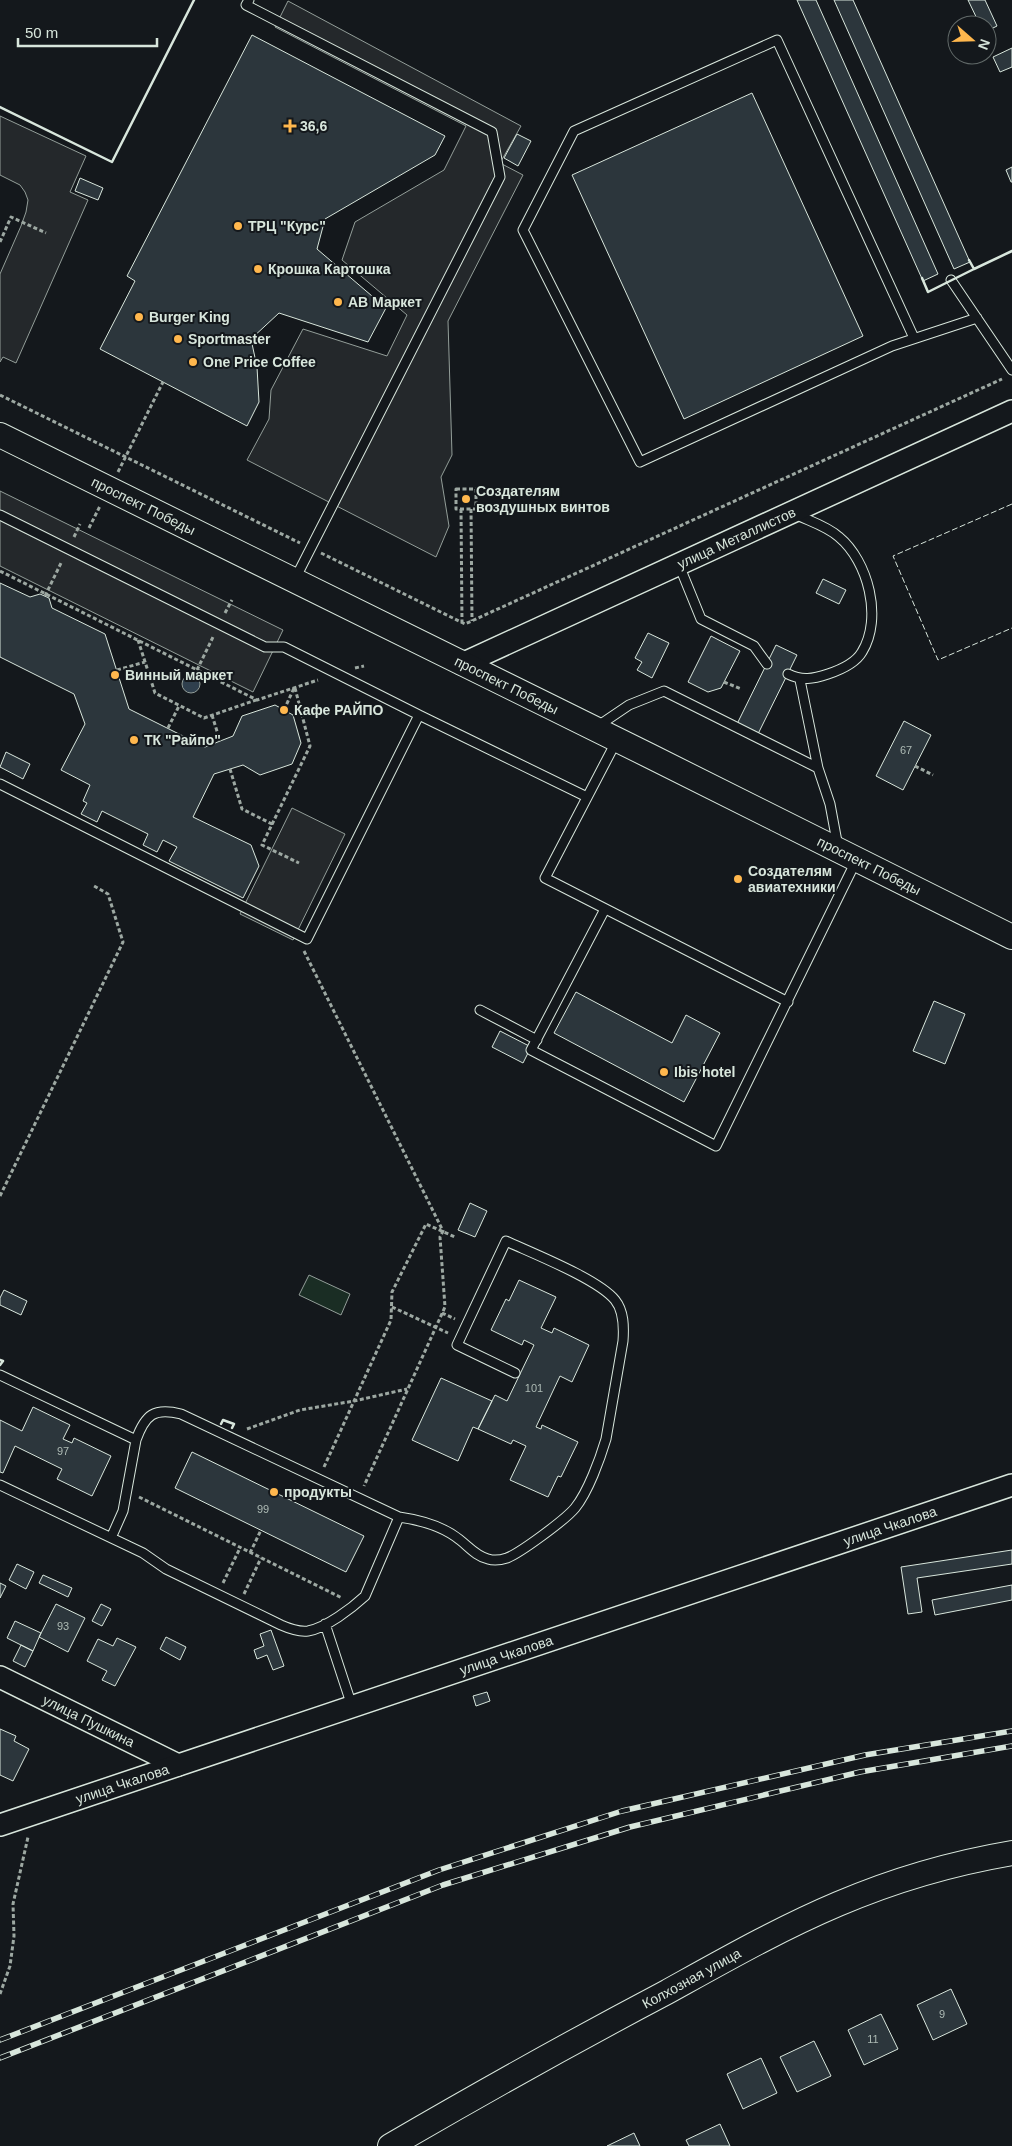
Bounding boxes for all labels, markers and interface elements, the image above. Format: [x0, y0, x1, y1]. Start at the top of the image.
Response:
scale bar [18, 15, 156, 47]
north arrow [947, 15, 997, 65]
text: 50 m [25, 24, 58, 41]
text: N [975, 37, 993, 52]
place label: 36,6 [300, 118, 327, 134]
marker: 36,6 [284, 120, 296, 132]
place label: ТРЦ "Курс" [248, 218, 326, 234]
marker: ТРЦ "Курс" [232, 220, 244, 232]
place label: Крошка Картошка [268, 261, 391, 277]
marker: Крошка Картошка [252, 263, 264, 275]
place label: АВ Маркет [348, 294, 422, 310]
marker: АВ Маркет [332, 296, 344, 308]
place label: Burger King [149, 309, 230, 325]
marker: Burger King [133, 311, 145, 323]
place label: Sportmaster [188, 331, 271, 347]
marker: Sportmaster [172, 333, 184, 345]
place label: One Price Coffee [203, 354, 316, 370]
marker: One Price Coffee [187, 356, 199, 368]
street label: проспект Победы [89, 474, 198, 538]
place label: Создателям воздушных винтов [476, 483, 610, 515]
marker: Создателям воздушных винтов [460, 493, 472, 505]
street label: улица Металлистов [675, 504, 798, 572]
street label: проспект Победы [452, 653, 561, 718]
place label: Винный маркет [125, 667, 233, 683]
marker: Винный маркет [109, 669, 121, 681]
place label: Кафе РАЙПО [294, 701, 384, 718]
marker: Кафе РАЙПО [278, 704, 290, 716]
place label: ТК "Райпо" [144, 732, 221, 748]
marker: ТК "Райпо" [128, 734, 140, 746]
house number: 67 [900, 744, 912, 756]
street label: проспект Победы [815, 833, 924, 898]
place label: Создателям авиатехники [748, 863, 836, 895]
marker: Создателям авиатехники [732, 873, 744, 885]
place label: Ibis hotel [674, 1064, 735, 1080]
marker: Ibis hotel [658, 1066, 670, 1078]
house number: 101 [525, 1382, 543, 1394]
house number: 97 [57, 1445, 69, 1457]
place label: продукты [284, 1484, 352, 1500]
marker: продукты [268, 1486, 280, 1498]
house number: 99 [257, 1503, 269, 1515]
street label: улица Чкалова [841, 1503, 939, 1549]
house number: 93 [57, 1620, 69, 1632]
street label: улица Чкалова [458, 1632, 555, 1678]
street label: улица Пушкина [40, 1691, 137, 1750]
street label: улица Чкалова [74, 1761, 171, 1807]
street label: Колхозная улица [639, 1945, 744, 2012]
house number: 9 [939, 2008, 945, 2020]
house number: 11 [867, 2033, 879, 2045]

